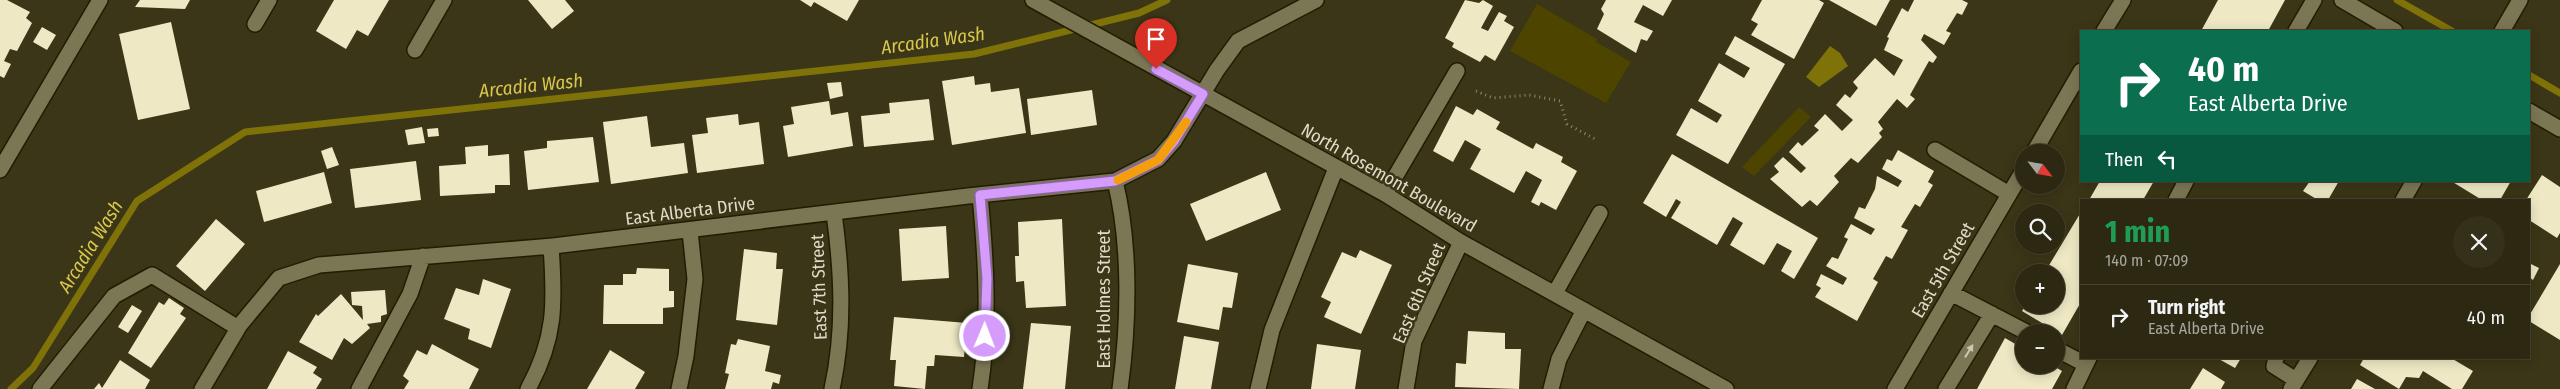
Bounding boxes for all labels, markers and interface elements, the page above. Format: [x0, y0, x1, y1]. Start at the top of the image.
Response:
pin [1135, 18, 1177, 69]
water label: Arcadia Wash [879, 22, 986, 59]
icon: arrive [1142, 25, 1170, 53]
text: 40 m [2188, 48, 2259, 90]
icon: right [2105, 50, 2170, 115]
water label: Arcadia Wash [477, 69, 584, 102]
text: East Alberta Drive [2188, 90, 2348, 117]
street label: North Rosemont Boulevard [1297, 119, 1481, 237]
north arrow [2015, 144, 2065, 194]
map controls [2015, 144, 2065, 374]
icon: left [2153, 145, 2181, 173]
text: Then [2105, 148, 2143, 171]
street label: East Alberta Drive [624, 192, 756, 230]
water label: Arcadia Wash [52, 196, 128, 297]
button: search [2015, 204, 2065, 254]
text: 1 min [2105, 214, 2170, 250]
button: close [2453, 216, 2505, 268]
street label: East 5th Street [1907, 218, 1979, 322]
street label: East Holmes Street [1093, 230, 1115, 368]
street label: East 7th Street [806, 234, 832, 340]
street label: East 6th Street [1388, 239, 1450, 347]
text: 140 m · 07:09 [2105, 251, 2188, 270]
button: + [2015, 264, 2065, 314]
text: Turn right [2148, 296, 2225, 319]
icon: right [2105, 303, 2133, 331]
text: 40 m [2467, 306, 2505, 329]
position arrow [958, 309, 1010, 361]
text: East Alberta Drive [2148, 319, 2264, 338]
button: − [2015, 324, 2065, 374]
one-way arrow [1964, 345, 1973, 358]

